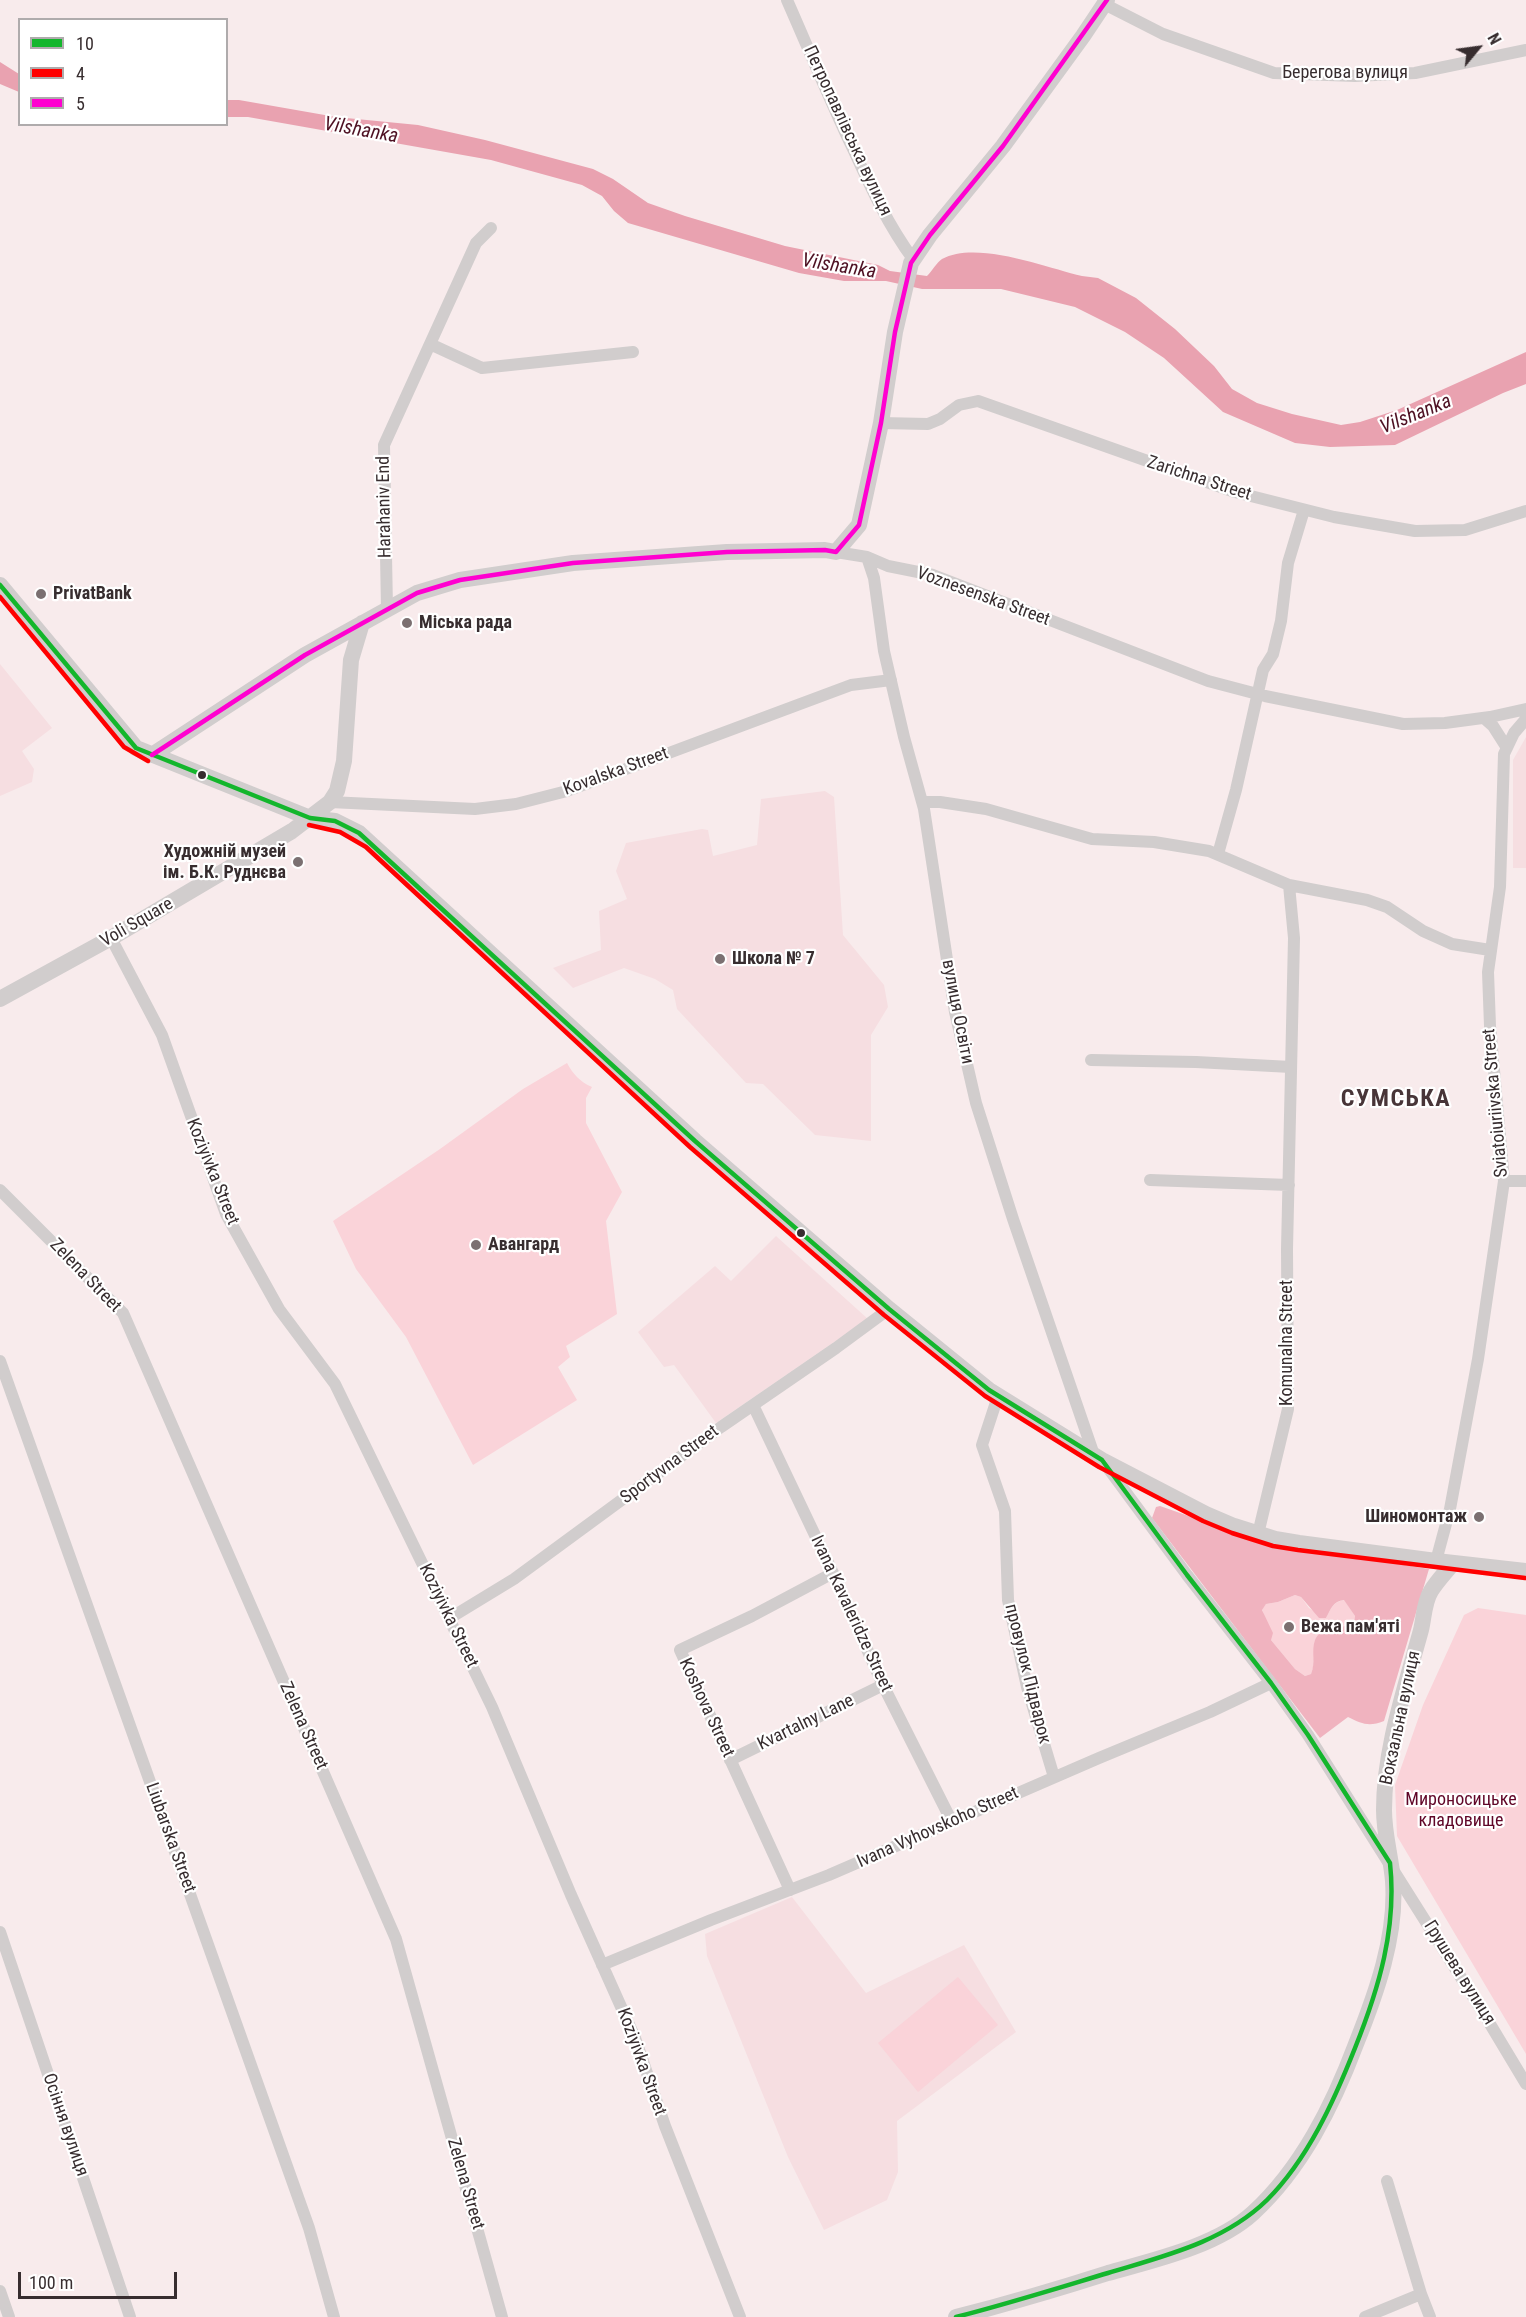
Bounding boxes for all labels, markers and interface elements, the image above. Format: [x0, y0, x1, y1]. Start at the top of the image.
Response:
legend [18, 18, 228, 126]
north arrow [1448, 18, 1508, 78]
text: N [1483, 30, 1505, 48]
text: 10 [76, 33, 94, 54]
street label: Петропавлівська вулиця [798, 42, 896, 220]
street label: Берегова вулиця [1282, 62, 1408, 84]
text: 4 [76, 63, 85, 84]
text: 5 [76, 93, 85, 114]
water label: Vilshanka [322, 113, 400, 149]
water label: Vilshanka [800, 249, 878, 285]
water label: Vilshanka [1377, 390, 1455, 440]
street label: Zarichna Street [1144, 452, 1254, 506]
street label: Harahaniv End [373, 456, 397, 558]
street label: Voznesenska Street [913, 563, 1053, 631]
place label: PrivatBank [53, 583, 132, 605]
marker: PrivatBank [34, 587, 48, 601]
place label: Міська рада [419, 612, 512, 634]
marker: Міська рада [400, 616, 414, 630]
street label: Kovalska Street [561, 743, 671, 801]
unlabelled marker [196, 769, 208, 781]
place label: Художній музей ім. Б.К. Руднєва [163, 841, 286, 884]
marker: Художній музей ім. Б.К. Руднєва [291, 855, 305, 869]
street label: Voli Square [97, 894, 177, 952]
place label: Школа № 7 [732, 948, 815, 970]
marker: Школа № 7 [713, 952, 727, 966]
street label: вулиця Освіти [936, 958, 978, 1066]
street label: Sviatoiuriivska Street [1479, 1028, 1513, 1178]
district label: СУМСЬКА [1341, 1086, 1451, 1114]
street label: Koziyivka Street [181, 1116, 243, 1228]
unlabelled marker [795, 1227, 807, 1239]
place label: Авангард [488, 1234, 559, 1256]
street label: Zelena Street [45, 1235, 125, 1317]
marker: Авангард [469, 1238, 483, 1252]
street label: Komunalna Street [1276, 1280, 1298, 1406]
street label: Sportyvna Street [617, 1421, 723, 1509]
place label: Шиномонтаж [1365, 1506, 1467, 1528]
marker: Шиномонтаж [1472, 1510, 1486, 1524]
street label: Ivana Kavaleridze Street [805, 1532, 897, 1696]
street label: Koziyivka Street [414, 1561, 482, 1671]
street label: провулок Підварок [999, 1602, 1055, 1746]
place label: Вежа пам'яті [1301, 1616, 1400, 1638]
marker: Вежа пам'яті [1282, 1620, 1296, 1634]
street label: Вокзальна вулиця [1376, 1649, 1426, 1787]
street label: Koshova Street [674, 1655, 738, 1761]
street label: Zelena Street [274, 1679, 332, 1773]
street label: Kvartalny Lane [754, 1690, 858, 1756]
street label: Liubarska Street [140, 1780, 200, 1896]
street label: Ivana Vyhovskoho Street [854, 1783, 1022, 1873]
park label: Мироносицьке кладовище [1405, 1789, 1517, 1832]
street label: Грушева вулиця [1418, 1917, 1500, 2029]
street label: Koziyivka Street [612, 2005, 670, 2119]
street label: Осіння вулиця [37, 2071, 93, 2179]
street label: Zelena Street [442, 2136, 488, 2232]
scale bar [21, 2260, 180, 2298]
text: 100 m [29, 2272, 73, 2293]

